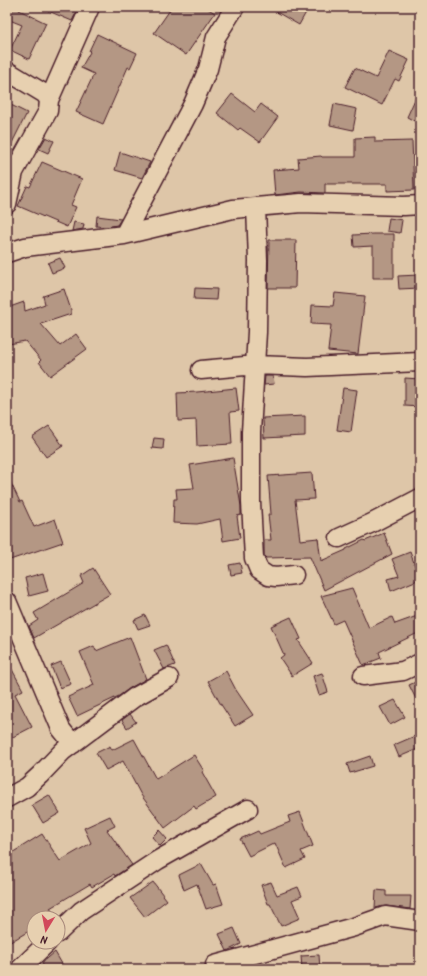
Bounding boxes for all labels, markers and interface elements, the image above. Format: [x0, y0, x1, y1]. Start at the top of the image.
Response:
north arrow [26, 910, 66, 950]
text: N [39, 929, 49, 948]

